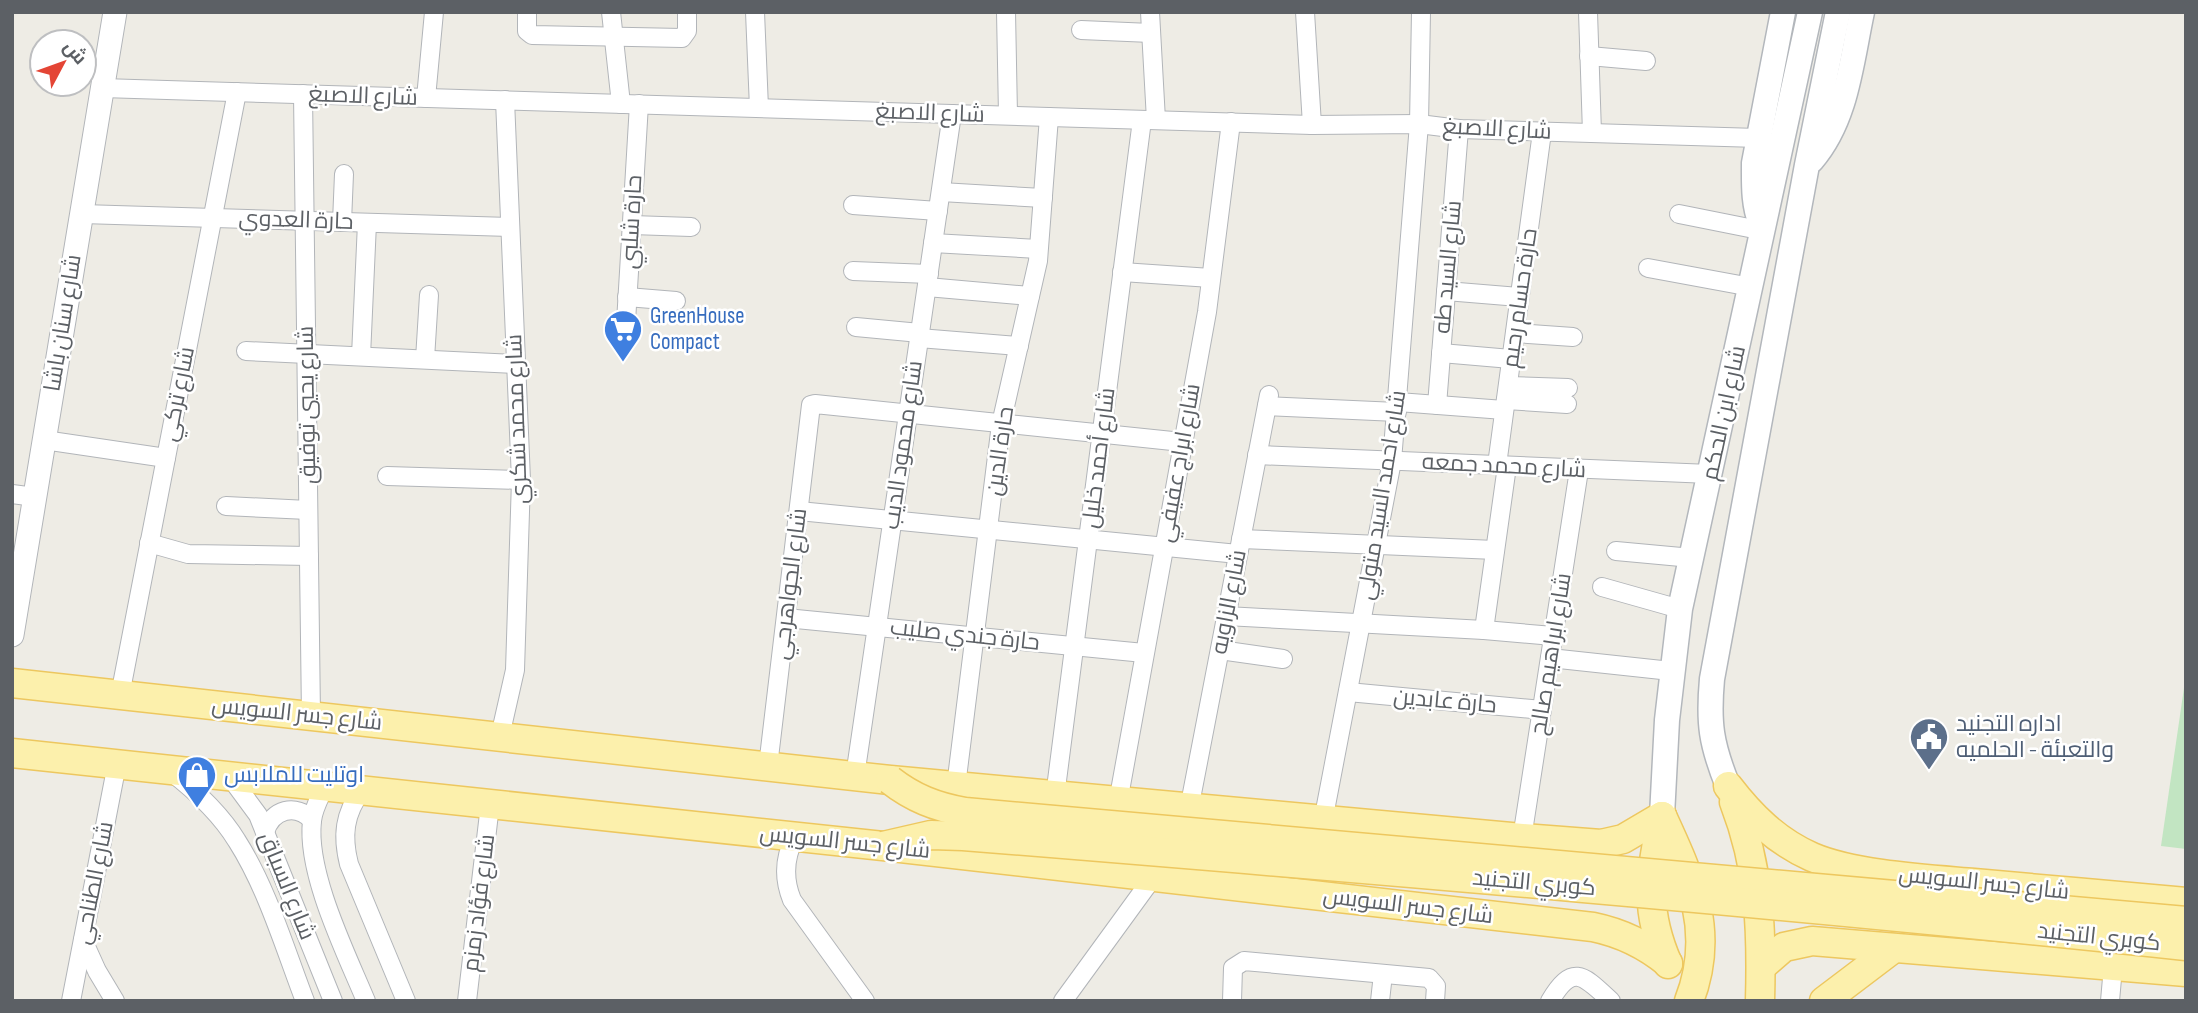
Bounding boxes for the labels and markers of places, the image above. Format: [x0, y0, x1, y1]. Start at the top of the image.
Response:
place label: GreenHouse Compact [650, 302, 744, 356]
supermarket icon: GreenHouse Compact [602, 308, 644, 363]
place label: اداره التجنيد والتعبئة - الحلميه [1956, 710, 2114, 764]
public building icon: اداره التجنيد والتعبئة - الحلميه [1908, 716, 1950, 771]
shop icon: اوتليت للملابس [176, 754, 218, 809]
place label: اوتليت للملابس [224, 761, 364, 789]

